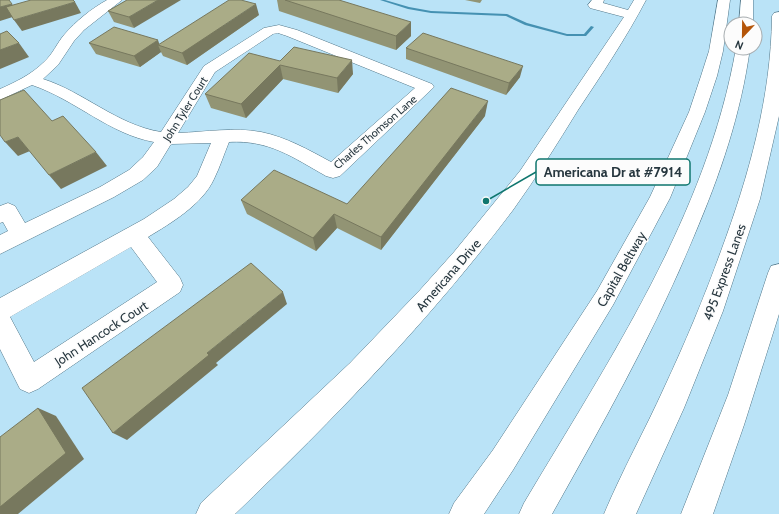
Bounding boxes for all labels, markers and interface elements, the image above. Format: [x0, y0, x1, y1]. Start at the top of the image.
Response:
north arrow [723, 16, 763, 56]
text: N [733, 37, 745, 53]
street label: John Tyler Court [159, 74, 211, 145]
street label: Charles Thomson Lane [330, 92, 420, 172]
callout: Americana Dr at #7914 [536, 159, 690, 185]
text: Americana Dr at #7914 [544, 163, 682, 181]
street label: 495 Express Lanes [699, 221, 749, 323]
street label: Capital Beltway [593, 228, 649, 310]
street label: Americana Drive [412, 235, 484, 314]
street label: John Hancock Court [51, 297, 151, 370]

